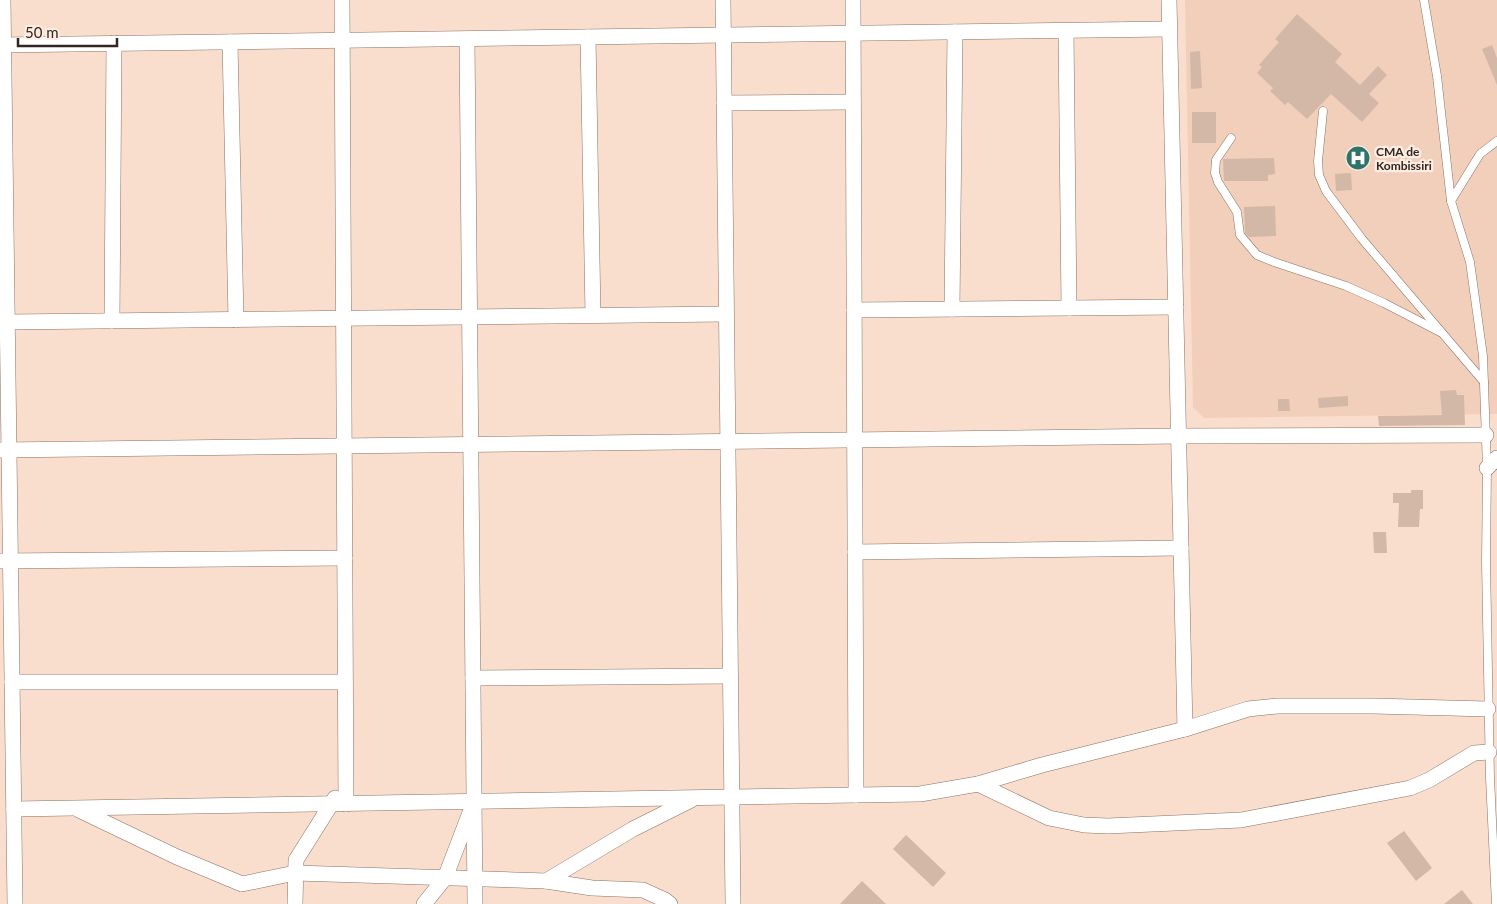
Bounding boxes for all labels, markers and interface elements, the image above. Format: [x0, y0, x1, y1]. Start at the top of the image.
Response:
scale bar [18, 15, 116, 47]
text: 50 m [25, 23, 59, 41]
place label: CMA de Kombissiri [1376, 144, 1432, 173]
hospital icon: CMA de Kombissiri [1345, 145, 1371, 171]

